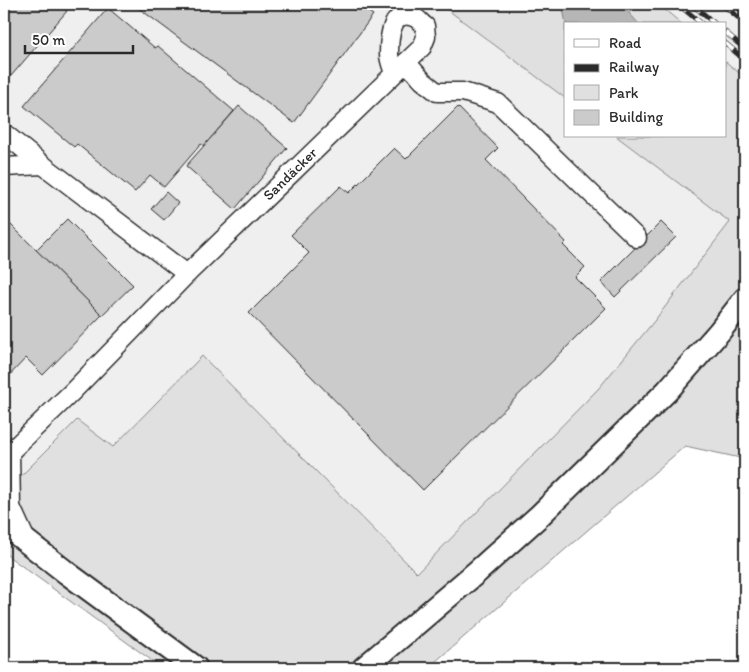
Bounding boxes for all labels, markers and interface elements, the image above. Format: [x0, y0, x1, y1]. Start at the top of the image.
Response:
scale bar [25, 22, 132, 54]
legend [564, 22, 726, 138]
text: 50 m [32, 31, 65, 49]
text: Road [609, 34, 642, 52]
text: Railway [609, 58, 659, 76]
text: Park [609, 84, 639, 102]
text: Building [609, 108, 663, 126]
street label: Sandäcker [259, 144, 321, 204]

